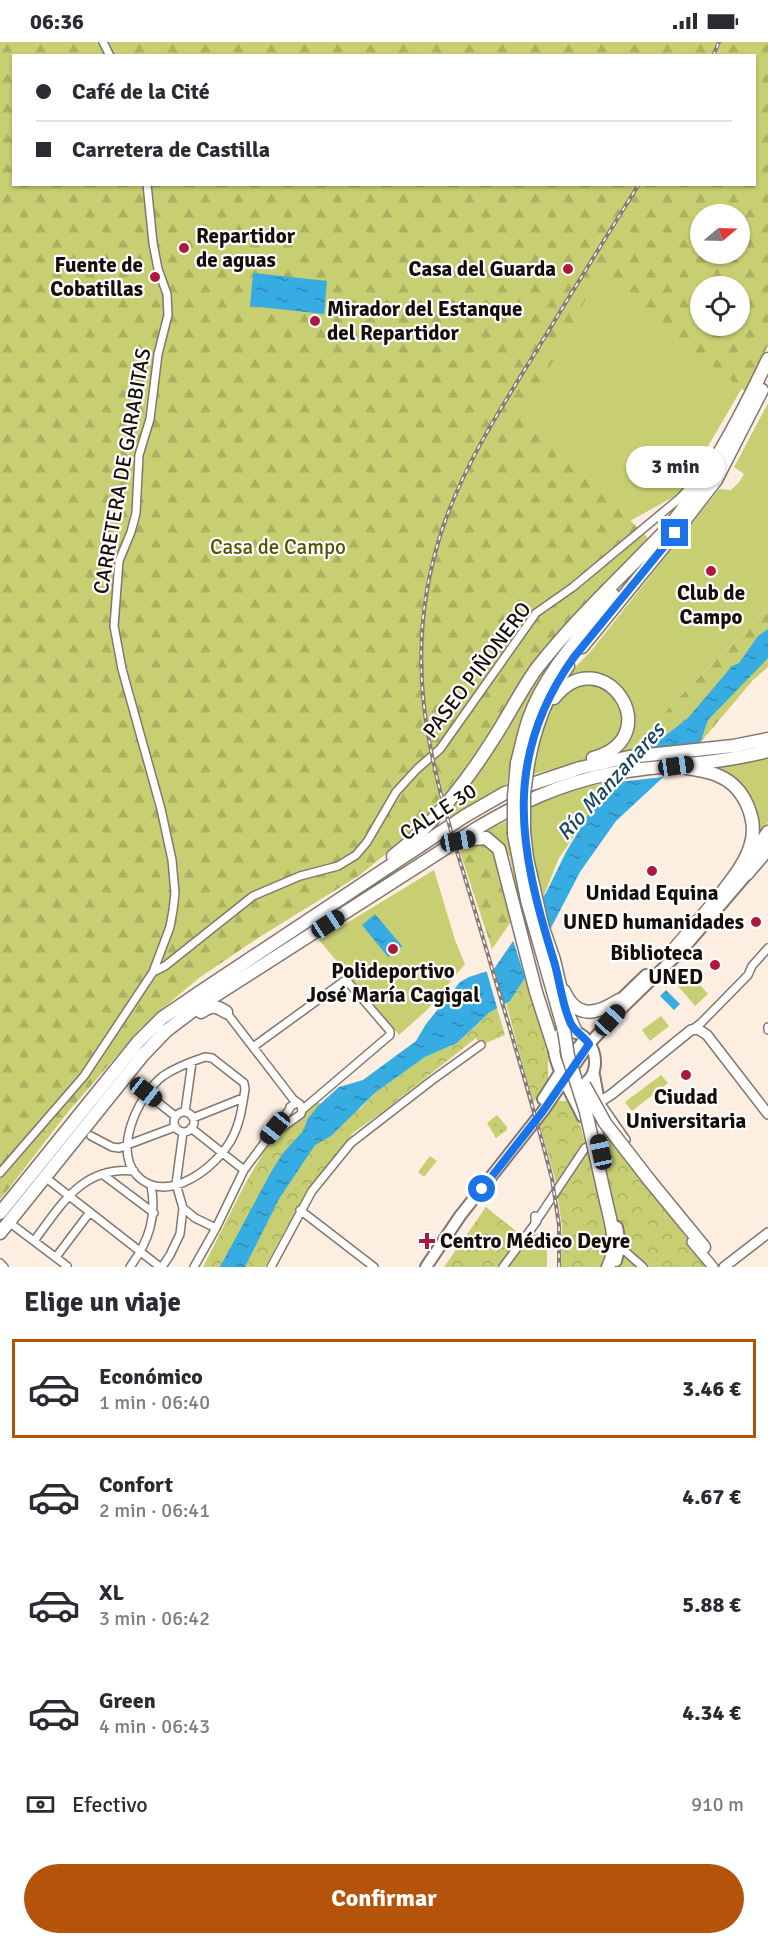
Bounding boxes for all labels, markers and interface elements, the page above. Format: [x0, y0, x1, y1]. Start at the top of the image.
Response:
text: 06:36 [30, 8, 84, 35]
text: Café de la Cité [72, 78, 210, 105]
text: Carretera de Castilla [72, 136, 270, 163]
north arrow [690, 204, 750, 264]
map controls [690, 204, 750, 336]
place label: Repartidor de aguas [196, 223, 296, 273]
marker: Repartidor de aguas [177, 241, 191, 255]
place label: Fuente de Cobatillas [50, 252, 143, 302]
place label: Casa del Guarda [409, 256, 556, 282]
marker: Casa del Guarda [561, 262, 575, 276]
marker: Fuente de Cobatillas [148, 270, 162, 284]
button: locate [690, 276, 750, 336]
place label: Mirador del Estanque del Repartidor [327, 296, 522, 346]
marker: Mirador del Estanque del Repartidor [308, 314, 322, 328]
street label: CARRETERA DE GARABITAS [88, 346, 156, 596]
callout: 3 min [626, 446, 724, 488]
text: 3 min [651, 454, 700, 479]
route end [661, 519, 688, 546]
park label: Casa de Campo [210, 534, 346, 560]
marker: Club de Campo [704, 564, 718, 578]
place label: Club de Campo [677, 580, 745, 630]
street label: PASEO PIÑONERO [417, 597, 537, 743]
water label: Río Manzanares [551, 715, 672, 846]
car [657, 755, 695, 777]
street label: CALLE 30 [395, 778, 481, 846]
car [439, 829, 477, 853]
marker: Unidad Equina [645, 864, 659, 878]
place label: Unidad Equina [586, 880, 719, 906]
car [308, 907, 348, 941]
place label: UNED humanidades [563, 909, 744, 935]
marker: UNED humanidades [749, 915, 763, 929]
place label: Biblioteca UNED [610, 940, 703, 990]
marker: Polideportivo José María Cagigal [386, 942, 400, 956]
place label: Polideportivo José María Cagigal [306, 958, 480, 1008]
marker: Biblioteca UNED [708, 958, 722, 972]
car [591, 1001, 629, 1039]
marker: Ciudad Universitaria [679, 1068, 693, 1082]
car [126, 1074, 166, 1110]
place label: Ciudad Universitaria [626, 1084, 746, 1134]
car [257, 1108, 293, 1148]
car [588, 1133, 614, 1171]
route start [468, 1175, 495, 1202]
place label: Centro Médico Deyre [440, 1228, 630, 1254]
marker: Centro Médico Deyre [418, 1232, 436, 1250]
text: Elige un viaje [24, 1286, 181, 1319]
icon: car [27, 1362, 81, 1416]
text: Económico [99, 1363, 203, 1390]
text: 3.46 € [682, 1375, 741, 1402]
text: 1 min · 06:40 [99, 1390, 210, 1415]
icon: car [27, 1470, 81, 1524]
text: Confort [99, 1471, 173, 1498]
text: 4.67 € [682, 1483, 741, 1510]
text: 2 min · 06:41 [99, 1498, 210, 1523]
icon: car [27, 1578, 81, 1632]
text: XL [99, 1579, 124, 1606]
text: 5.88 € [682, 1591, 741, 1618]
text: 3 min · 06:42 [99, 1606, 210, 1631]
icon: car [27, 1686, 81, 1740]
text: Green [99, 1687, 156, 1714]
text: 4.34 € [682, 1699, 741, 1726]
text: 4 min · 06:43 [99, 1714, 210, 1739]
icon: cash [24, 1788, 57, 1821]
text: Efectivo [72, 1791, 148, 1818]
text: 910 m [691, 1792, 744, 1817]
button: Confirmar [24, 1864, 744, 1933]

